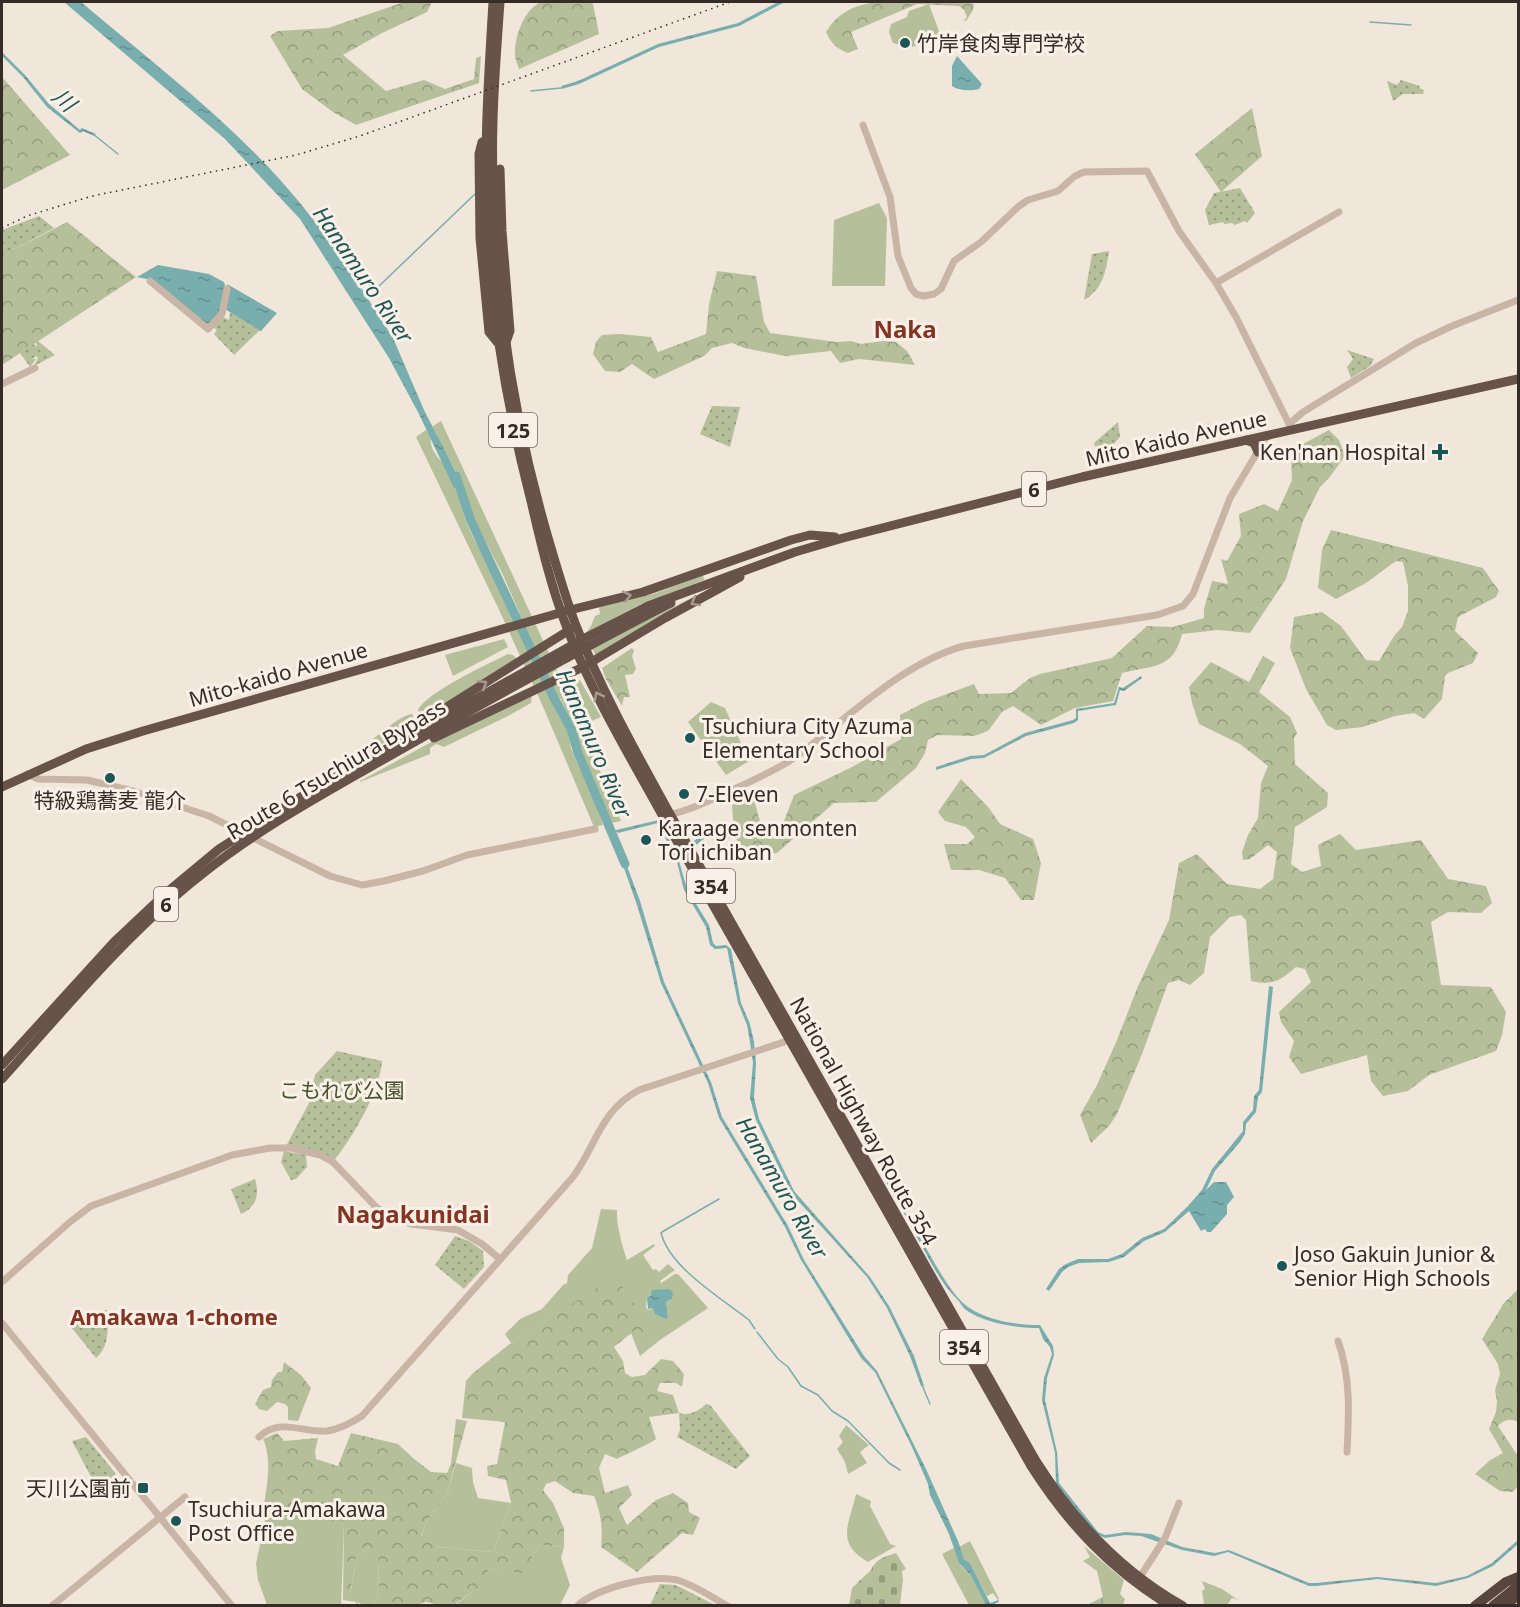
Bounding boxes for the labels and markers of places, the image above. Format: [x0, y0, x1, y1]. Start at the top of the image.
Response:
place label: 竹岸食肉専門学校 [917, 29, 1085, 57]
marker: 竹岸食肉専門学校 [898, 36, 912, 50]
place label: Ken'nan Hospital [1260, 438, 1426, 466]
marker: Ken'nan Hospital [1431, 443, 1449, 461]
place label: Tsuchiura City Azuma Elementary School [702, 712, 913, 764]
marker: Tsuchiura City Azuma Elementary School [683, 731, 697, 745]
marker: 特級鶏蕎麦 龍介 [103, 771, 117, 785]
place label: 7-Eleven [696, 780, 779, 808]
place label: 特級鶏蕎麦 龍介 [34, 786, 186, 814]
marker: 7-Eleven [677, 787, 691, 801]
place label: Karaage senmonten Tori ichiban [658, 814, 857, 866]
marker: Karaage senmonten Tori ichiban [639, 833, 653, 847]
place label: Joso Gakuin Junior & Senior High Schools [1292, 1240, 1496, 1292]
marker: Joso Gakuin Junior & Senior High Schools [1275, 1259, 1289, 1273]
place label: 天川公園前 [26, 1474, 131, 1502]
marker: 天川公園前 [136, 1481, 150, 1495]
place label: Tsuchiura-Amakawa Post Office [188, 1495, 386, 1547]
marker: Tsuchiura-Amakawa Post Office [169, 1514, 183, 1528]

